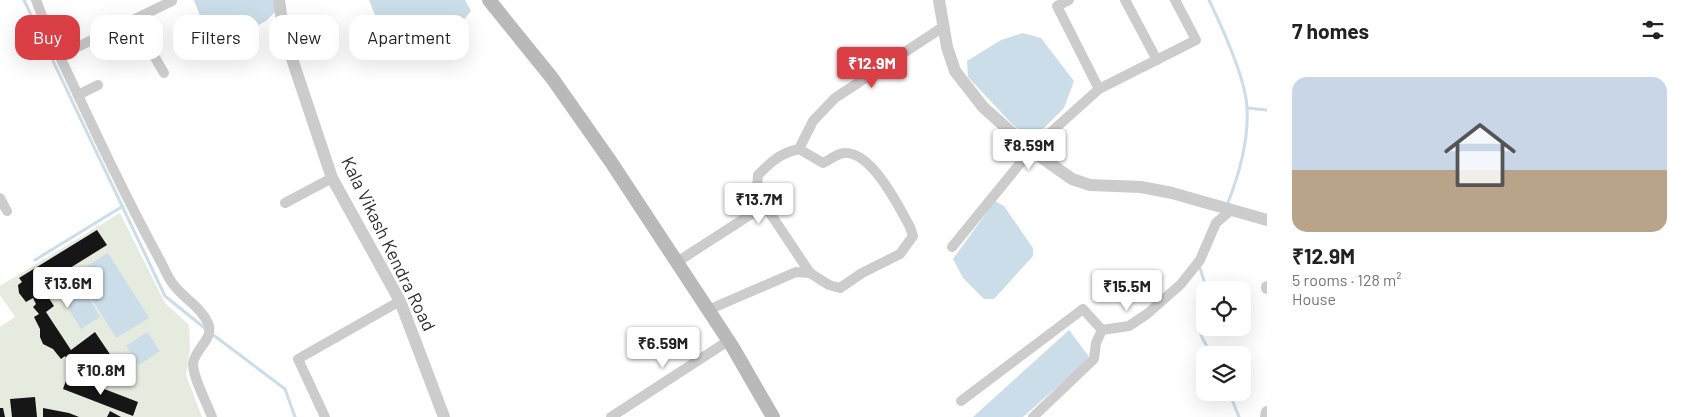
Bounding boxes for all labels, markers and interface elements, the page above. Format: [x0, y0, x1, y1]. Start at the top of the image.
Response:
chip: Buy [15, 15, 80, 60]
chip: Rent [90, 15, 163, 60]
chip: Filters [173, 15, 259, 60]
chip: New [269, 15, 339, 60]
chip: Apartment [349, 15, 469, 60]
icon: filters [1639, 16, 1667, 44]
text: 7 homes [1292, 18, 1369, 43]
pin: ₹12.9M [831, 46, 913, 89]
text: ₹12.9M [848, 53, 896, 72]
icon: home [1435, 110, 1525, 200]
pin: ₹8.59M [988, 128, 1070, 171]
text: ₹8.59M [1004, 135, 1054, 154]
street label: Kala Vikash Kendra Road [337, 153, 441, 334]
pin: ₹13.7M [718, 182, 800, 225]
text: ₹13.7M [735, 189, 783, 208]
text: ₹12.9M [1292, 243, 1355, 268]
pin: ₹13.6M [27, 266, 109, 309]
pin: ₹15.5M [1086, 270, 1168, 312]
text: 5 rooms · 128 m² [1292, 270, 1401, 289]
text: ₹13.6M [44, 273, 92, 292]
text: ₹15.5M [1103, 276, 1151, 295]
map controls [1196, 281, 1251, 401]
button: locate [1196, 281, 1251, 336]
text: House [1292, 289, 1336, 308]
pin: ₹6.59M [622, 326, 704, 369]
text: ₹6.59M [638, 333, 688, 352]
button: layers [1196, 346, 1251, 401]
pin: ₹10.8M [60, 354, 142, 396]
text: ₹10.8M [77, 360, 125, 379]

